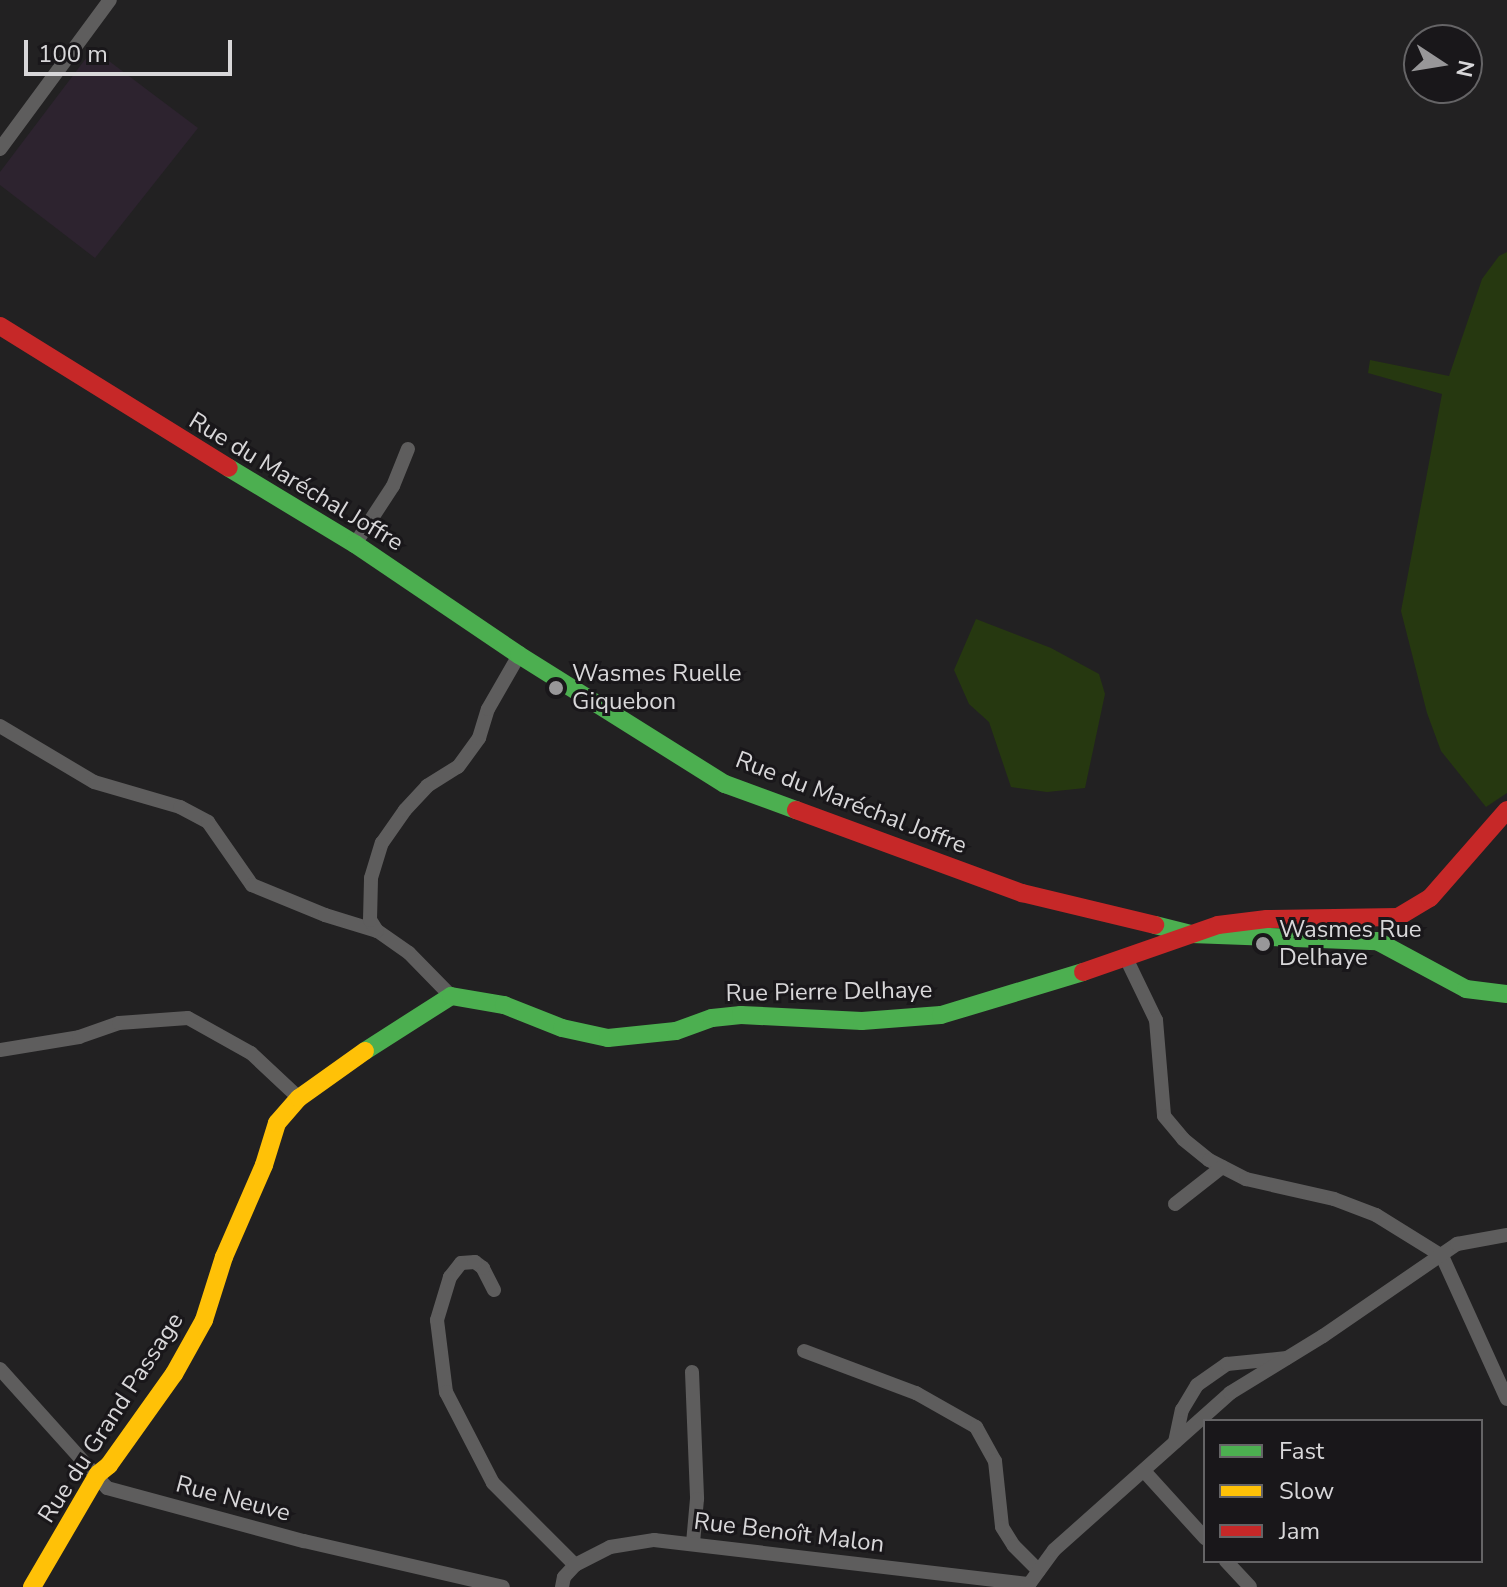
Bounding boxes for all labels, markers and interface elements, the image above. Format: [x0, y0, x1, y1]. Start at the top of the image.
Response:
scale bar [28, 24, 236, 74]
north arrow [1403, 24, 1483, 104]
text: 100 m [38, 38, 108, 70]
text: N [1448, 57, 1481, 80]
street label: Rue du Maréchal Joffre [184, 407, 408, 557]
place label: Wasmes Ruelle Giquebon [572, 660, 741, 716]
marker: Wasmes Ruelle Giquebon [547, 679, 565, 697]
street label: Rue du Maréchal Joffre [731, 746, 971, 860]
place label: Wasmes Rue Delhaye [1279, 916, 1422, 972]
marker: Wasmes Rue Delhaye [1254, 935, 1272, 953]
street label: Rue Pierre Delhaye [725, 976, 933, 1008]
street label: Rue du Grand Passage [32, 1308, 190, 1528]
legend [1203, 1419, 1483, 1563]
text: Fast [1279, 1435, 1324, 1467]
street label: Rue Neuve [173, 1470, 293, 1528]
text: Slow [1279, 1475, 1334, 1507]
street label: Rue Benoît Malon [692, 1507, 886, 1559]
text: Jam [1279, 1515, 1320, 1547]

